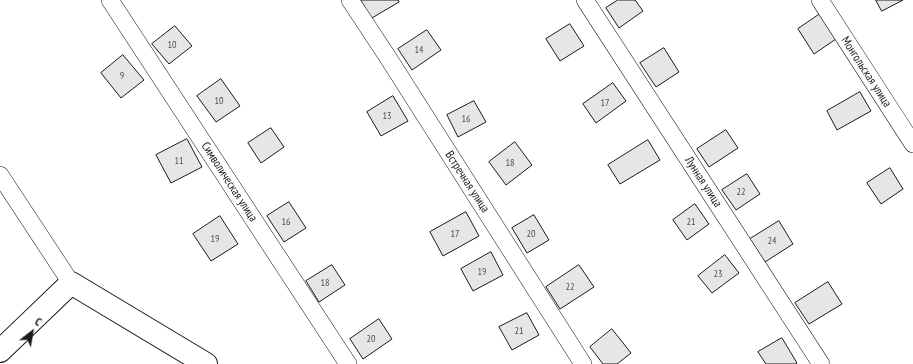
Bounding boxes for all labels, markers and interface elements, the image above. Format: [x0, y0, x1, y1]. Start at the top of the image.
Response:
street label: Монгольская улица [838, 34, 894, 110]
house number: 10 [168, 39, 176, 51]
house number: 14 [415, 44, 423, 56]
house number: 9 [120, 70, 124, 82]
house number: 10 [215, 95, 223, 107]
house number: 17 [601, 97, 609, 109]
house number: 13 [383, 110, 391, 122]
house number: 16 [462, 113, 470, 125]
street label: Символическая улица [198, 139, 260, 225]
street label: Встречная улица [442, 149, 492, 215]
street label: Лунная улица [681, 154, 725, 210]
house number: 11 [175, 155, 183, 167]
house number: 18 [506, 157, 514, 169]
house number: 22 [737, 186, 745, 198]
house number: 16 [282, 216, 290, 228]
house number: 21 [687, 216, 695, 228]
house number: 17 [451, 228, 459, 240]
house number: 20 [527, 228, 535, 240]
house number: 19 [211, 233, 219, 245]
house number: 24 [768, 235, 776, 247]
house number: 19 [478, 266, 486, 278]
house number: 23 [714, 268, 722, 280]
house number: 18 [321, 277, 329, 289]
house number: 22 [566, 281, 574, 293]
north arrow [12, 312, 52, 352]
text: С [32, 314, 44, 329]
house number: 21 [515, 325, 523, 337]
house number: 20 [367, 333, 375, 345]

